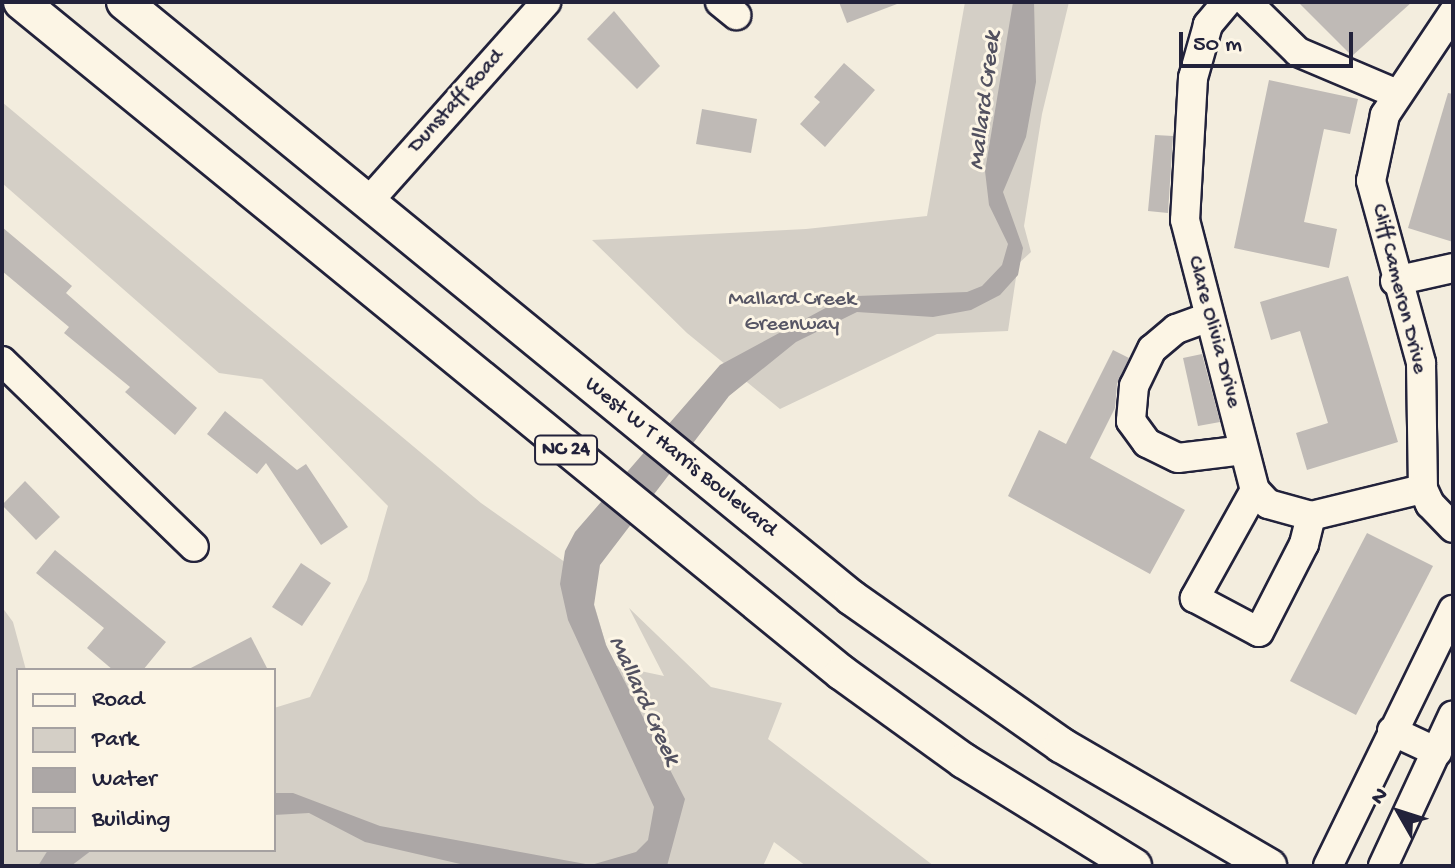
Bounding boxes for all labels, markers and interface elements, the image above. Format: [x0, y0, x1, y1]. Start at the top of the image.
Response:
scale bar [1183, 16, 1357, 66]
water label: Mallard Creek [963, 30, 1009, 172]
text: 50 m [1193, 31, 1242, 60]
street label: Dunstaff Road [403, 44, 511, 160]
street label: Cliff Cameron Drive [1364, 201, 1432, 377]
street label: Clare Olivia Drive [1180, 253, 1246, 411]
park label: Mallard Creek Greenway [728, 287, 856, 338]
street label: West W T Harris Boulevard [578, 372, 782, 544]
road number: NC 24 [534, 434, 598, 466]
water label: Mallard Creek [601, 632, 685, 770]
legend [16, 668, 276, 852]
text: Road [92, 686, 144, 715]
text: Park [92, 726, 138, 755]
text: Water [92, 766, 156, 795]
north arrow [1359, 772, 1439, 852]
text: N [1366, 783, 1395, 811]
text: Building [92, 806, 170, 835]

